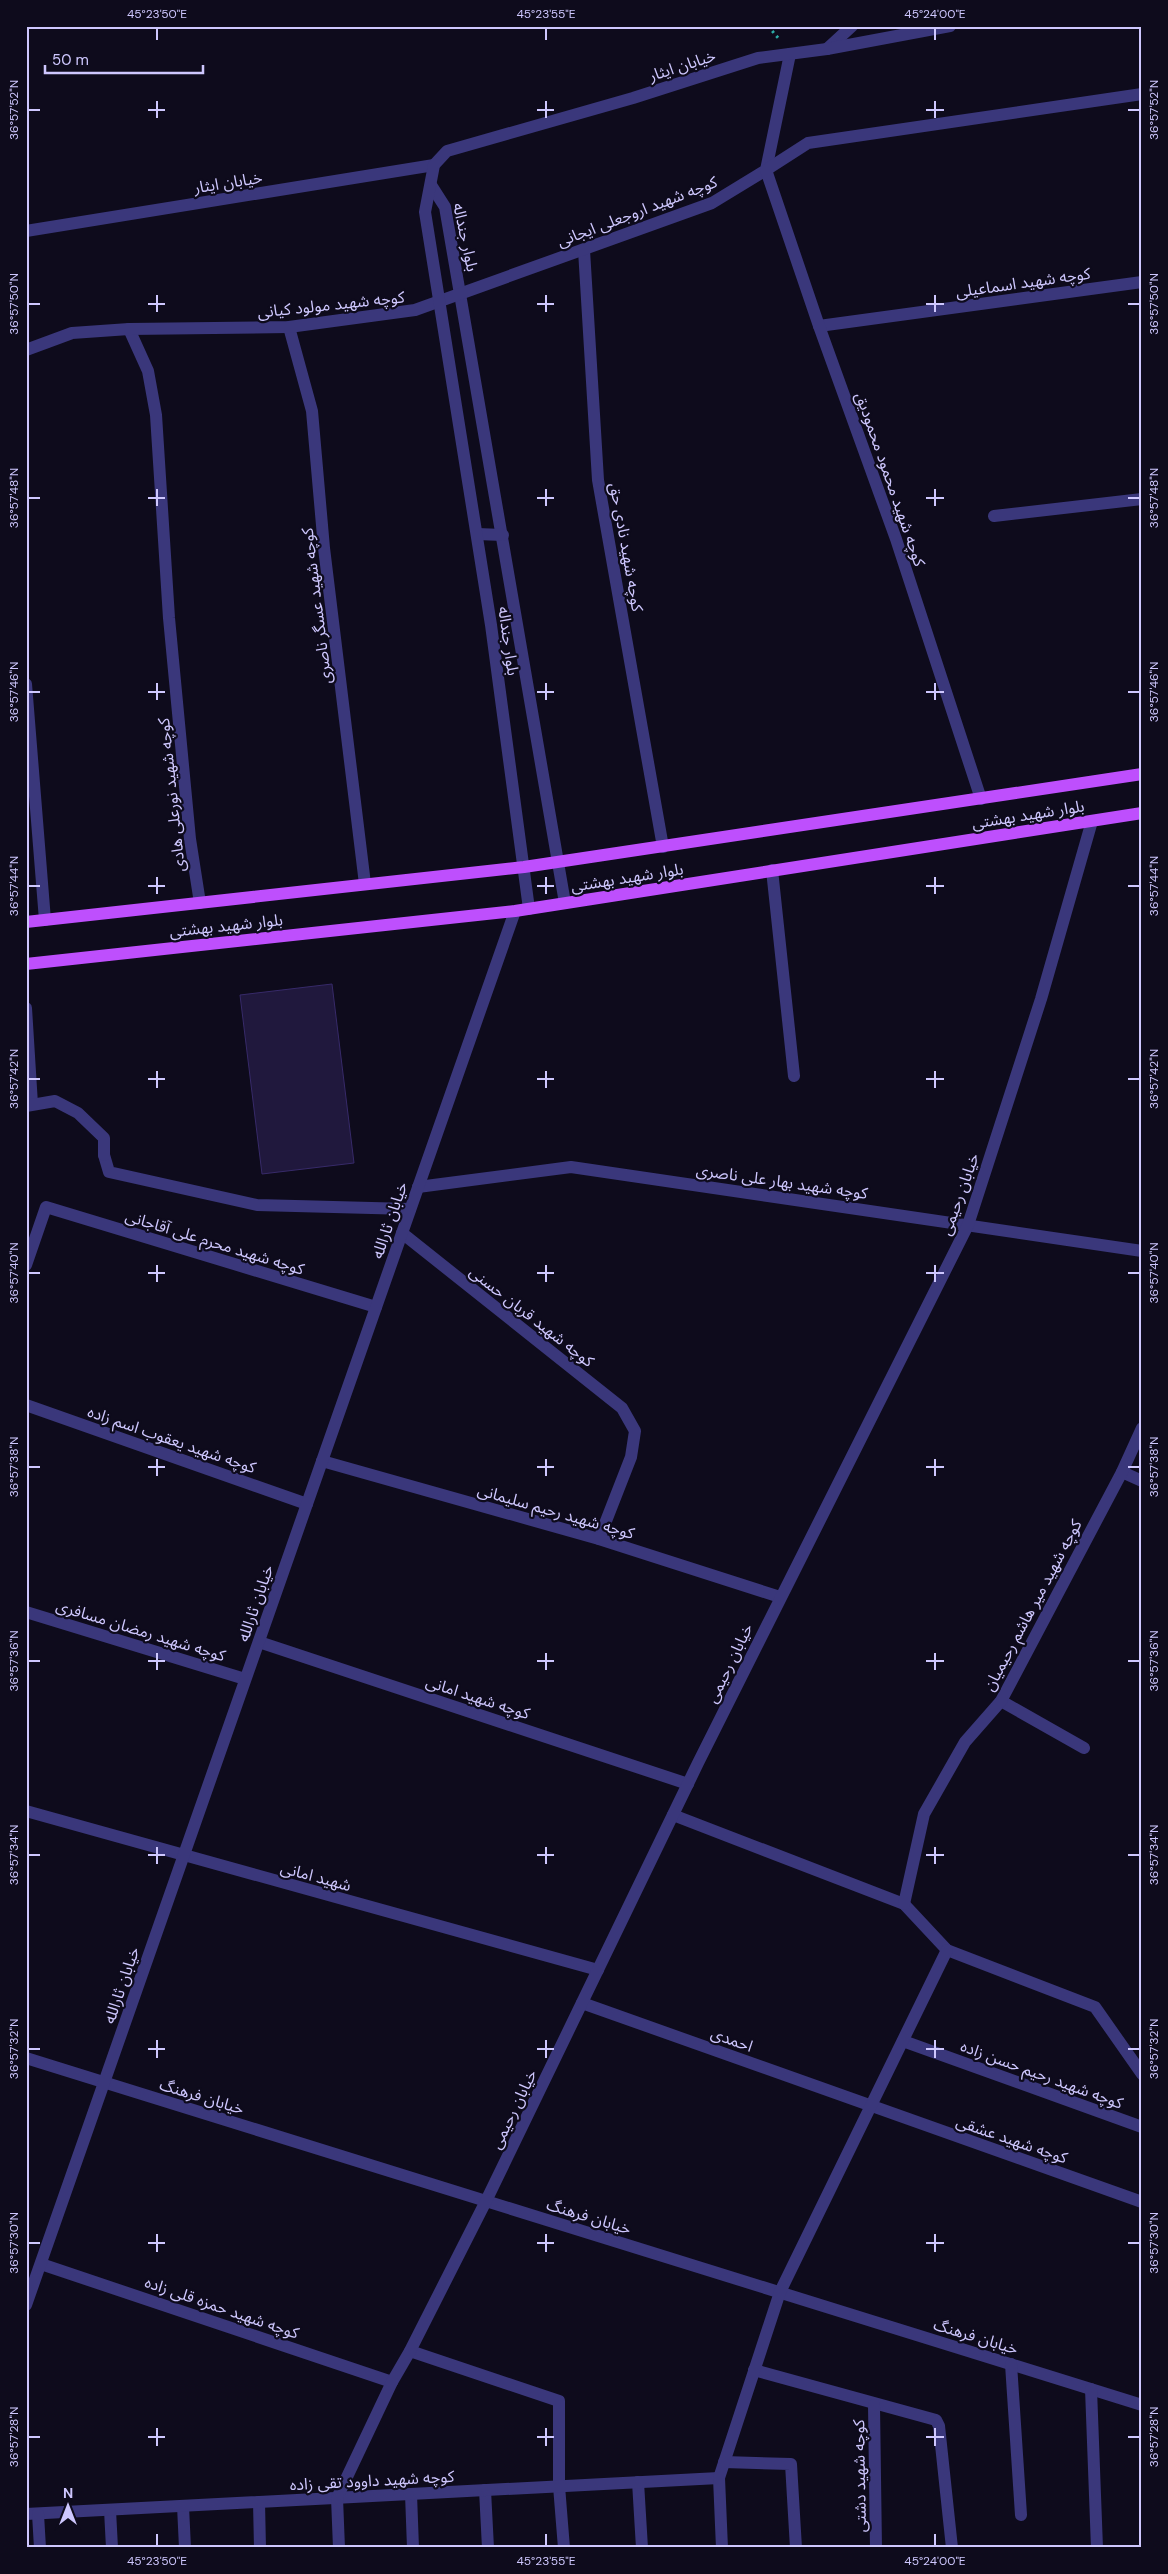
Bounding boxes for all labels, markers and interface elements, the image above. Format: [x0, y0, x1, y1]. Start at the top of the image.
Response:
text: 45°23'50"E [127, 6, 187, 22]
text: 45°23'55"E [517, 6, 576, 22]
text: 45°24'00"E [904, 6, 966, 22]
scale bar [45, 42, 202, 74]
street label: خیابان ایثار [645, 45, 718, 86]
text: 50 m [52, 50, 89, 70]
text: 36°57'52"N [6, 80, 22, 140]
text: 36°57'52"N [1146, 80, 1162, 140]
street label: خیابان ایثار [191, 167, 264, 198]
street label: کوچه شهید اروجعلی ایجانی [554, 171, 721, 252]
street label: بلوار جنداله [448, 201, 483, 273]
street label: کوچه شهید اسماعیلی [954, 263, 1092, 302]
text: 36°57'50"N [6, 273, 22, 335]
text: 36°57'50"N [1146, 273, 1162, 335]
street label: کوچه شهید مولود کیانی [256, 286, 406, 323]
street label: کوچه شهید محمود محمودیق [851, 389, 930, 569]
text: 36°57'48"N [6, 468, 22, 528]
text: 36°57'48"N [1146, 468, 1162, 528]
street label: کوچه شهید نادی حق [605, 481, 648, 614]
street label: کوچه شهید عسگر ناصری [296, 526, 337, 685]
street label: بلوار جنداله [493, 605, 524, 677]
text: 36°57'46"N [6, 662, 22, 722]
text: 36°57'46"N [1146, 662, 1162, 722]
street label: کوچه شهید نورعلی هادی [153, 716, 190, 873]
street label: بلوار شهید بهشتی [970, 795, 1086, 834]
text: 36°57'44"N [6, 856, 22, 916]
text: 36°57'44"N [1146, 856, 1162, 916]
street label: بلوار شهید بهشتی [569, 858, 685, 897]
street label: بلوار شهید بهشتی [168, 909, 284, 942]
text: 36°57'42"N [6, 1049, 22, 1109]
text: 36°57'42"N [1146, 1049, 1162, 1109]
street label: خیابان رحیمی [935, 1150, 984, 1238]
street label: کوچه شهید بهار علی ناصری [695, 1159, 869, 1204]
street label: خیابان ثارالله [367, 1179, 412, 1261]
street label: کوچه شهید محرم علی آقاجانی [122, 1205, 307, 1282]
text: 36°57'40"N [6, 1242, 22, 1304]
text: 36°57'40"N [1146, 1242, 1162, 1304]
street label: کوچه شهید قربان حسنی [465, 1261, 599, 1372]
street label: کوچه شهید یعقوب اسم زاده [84, 1401, 259, 1480]
text: 36°57'38"N [6, 1437, 22, 1497]
text: 36°57'38"N [1146, 1437, 1162, 1497]
street label: کوچه شهید رحیم سلیمانی [474, 1479, 637, 1546]
street label: کوچه شهید میر هاشم رحیمیان [978, 1516, 1089, 1695]
street label: خیابان ثارالله [233, 1562, 278, 1644]
street label: کوچه شهید رمضان مسافری [54, 1595, 228, 1666]
street label: خیابان رحیمی [701, 1620, 758, 1706]
text: 36°57'36"N [6, 1631, 22, 1691]
text: 36°57'36"N [1146, 1631, 1162, 1691]
street label: کوچه شهید امانی [423, 1671, 533, 1724]
text: 36°57'34"N [6, 1825, 22, 1885]
text: 36°57'34"N [1146, 1825, 1162, 1885]
street label: شهید امانی [278, 1857, 354, 1896]
street label: خیابان ثارالله [99, 1944, 144, 2026]
text: 36°57'32"N [6, 2019, 22, 2079]
text: 36°57'32"N [1146, 2019, 1162, 2079]
street label: احمدی [708, 2022, 756, 2057]
street label: کوچه شهید رحیم حسن زاده [957, 2035, 1126, 2116]
street label: خیابان رحیمی [485, 2066, 542, 2152]
street label: خیابان فرهنگ [157, 2074, 247, 2119]
street label: کوچه شهید عشقی [953, 2111, 1071, 2169]
street label: خیابان فرهنگ [544, 2194, 634, 2239]
text: 36°57'30"N [6, 2212, 22, 2274]
text: 36°57'30"N [1146, 2212, 1162, 2274]
street label: کوچه شهید حمزه قلی زاده [142, 2271, 302, 2344]
street label: خیابان فرهنگ [931, 2314, 1021, 2359]
text: 36°57'28"N [6, 2407, 22, 2467]
text: 36°57'28"N [1146, 2407, 1162, 2467]
street label: کوچه شهید دشتی [848, 2419, 871, 2533]
street label: کوچه شهید داوود تقی زاده [289, 2466, 455, 2495]
north arrow [42, 2482, 92, 2532]
text: N [63, 2484, 73, 2502]
text: 45°23'50"E [127, 2553, 187, 2569]
text: 45°23'55"E [517, 2553, 576, 2569]
text: 45°24'00"E [904, 2553, 966, 2569]

